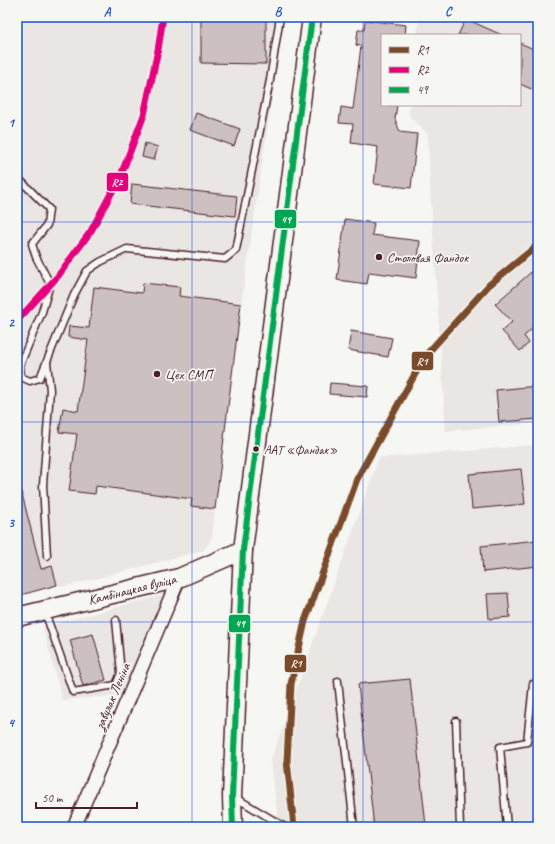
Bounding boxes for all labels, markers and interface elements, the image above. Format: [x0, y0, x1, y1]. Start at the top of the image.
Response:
text: A [104, 4, 112, 20]
text: B [275, 4, 283, 20]
text: C [445, 4, 453, 20]
legend [381, 34, 521, 106]
text: R1 [417, 42, 429, 58]
text: R2 [417, 62, 430, 78]
text: 49 [417, 82, 429, 98]
text: 1 [8, 115, 16, 131]
line badge: R2 [106, 172, 129, 192]
text: R2 [112, 175, 124, 189]
line badge: 49 [274, 209, 297, 229]
text: 49 [281, 212, 292, 226]
place label: Столовая Фандок [387, 249, 469, 266]
marker: Столовая Фандок [374, 252, 384, 262]
text: 2 [8, 315, 15, 331]
line badge: R1 [411, 351, 434, 371]
text: R1 [417, 354, 429, 368]
place label: Цех СМП [165, 366, 215, 383]
marker: Цех СМП [152, 369, 162, 379]
place label: ААТ «Фандак» [264, 442, 337, 458]
marker: ААТ «Фандак» [251, 444, 261, 454]
text: 3 [8, 515, 15, 531]
street label: Камбінацкая вуліца [86, 570, 179, 609]
line badge: 49 [228, 614, 251, 633]
text: 49 [235, 616, 246, 630]
line badge: R1 [284, 654, 307, 673]
text: R1 [291, 656, 303, 670]
street label: завулак Леніна [90, 660, 134, 734]
text: 4 [8, 715, 16, 731]
scale bar [36, 784, 137, 810]
text: 50 m [42, 790, 64, 806]

